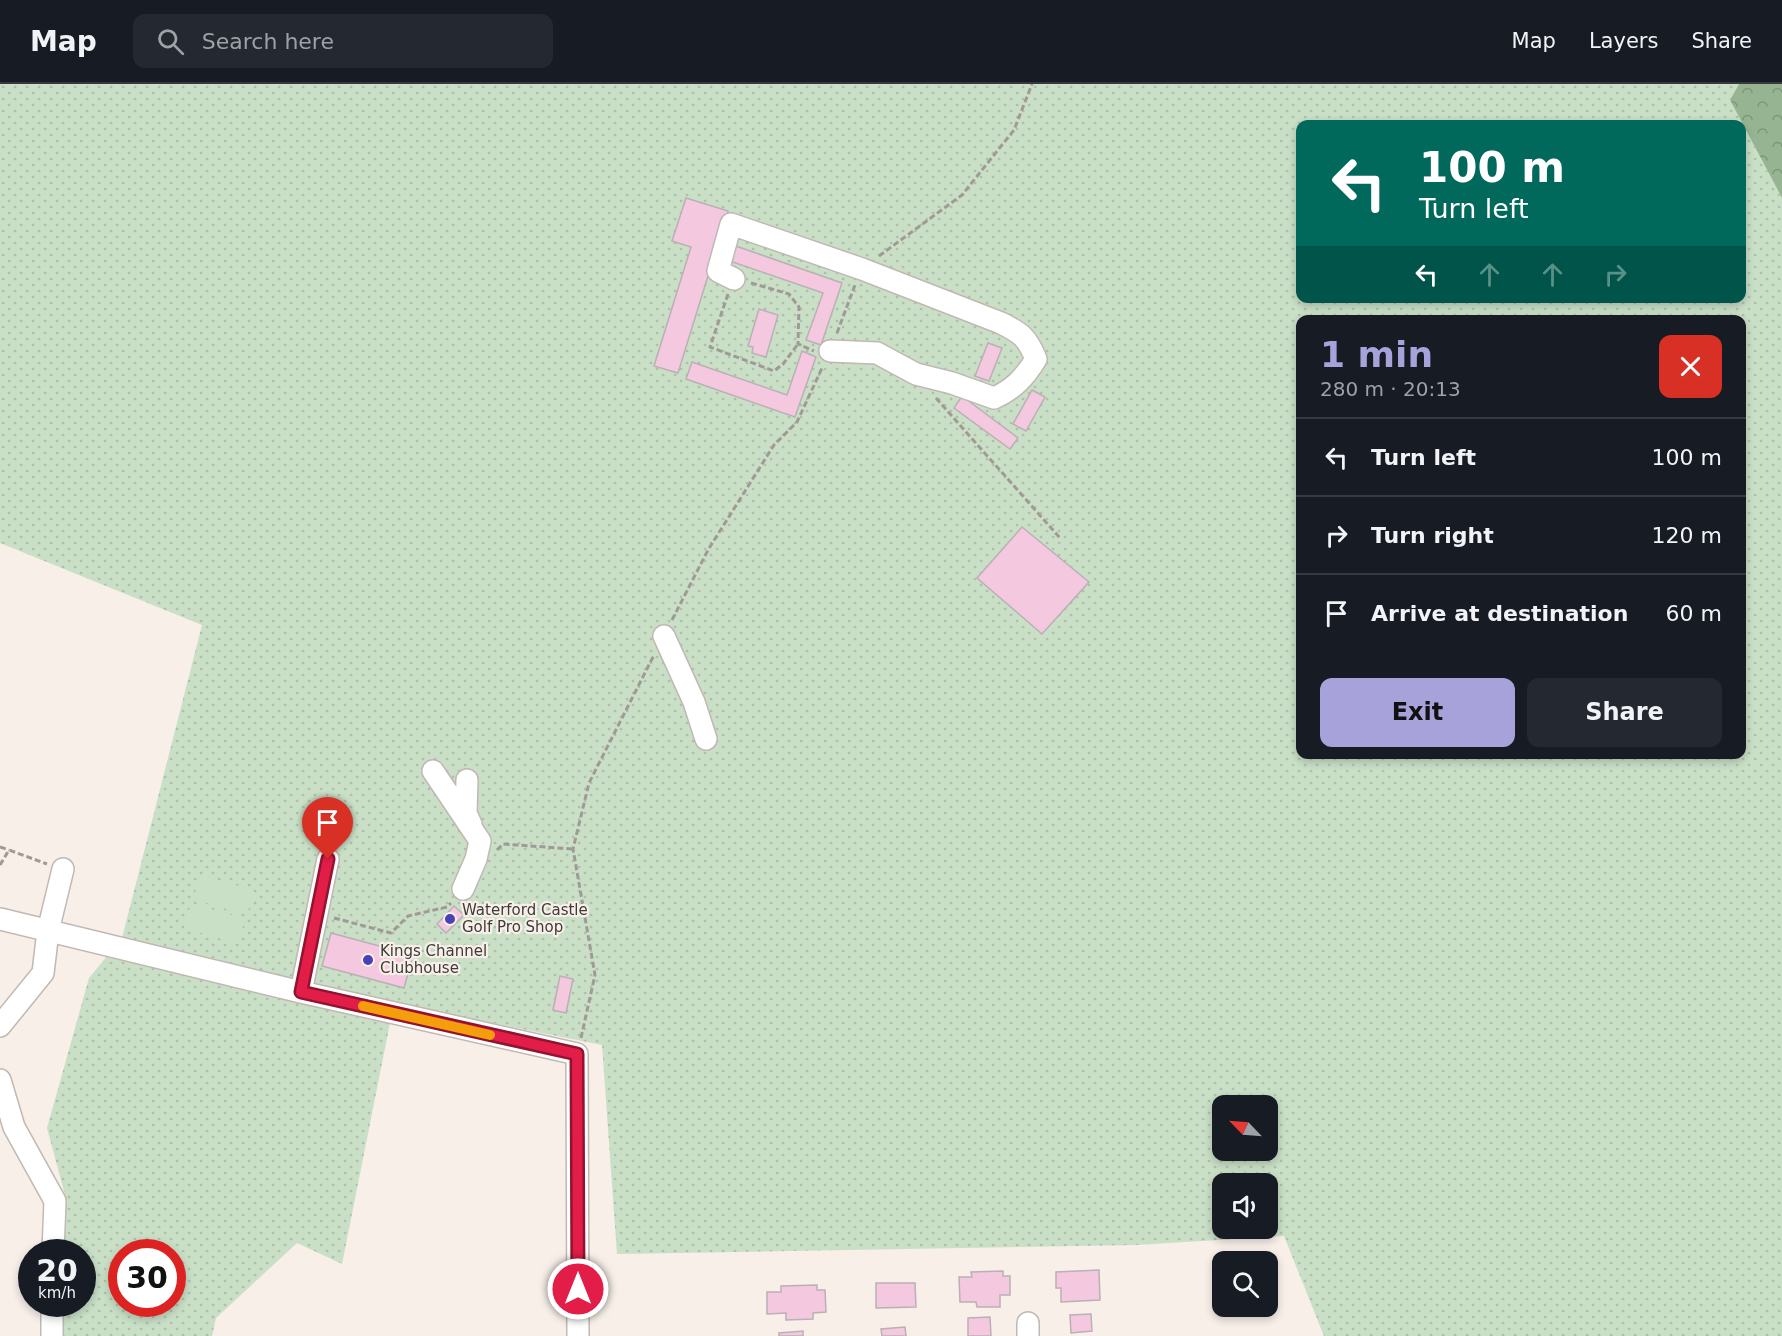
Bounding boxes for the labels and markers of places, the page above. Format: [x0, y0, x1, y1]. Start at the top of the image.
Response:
pin [302, 797, 353, 859]
place label: Waterford Castle Golf Pro Shop [462, 901, 588, 936]
marker: Waterford Castle Golf Pro Shop [443, 912, 457, 926]
place label: Kings Channel Clubhouse [380, 942, 487, 977]
marker: Kings Channel Clubhouse [361, 953, 375, 967]

